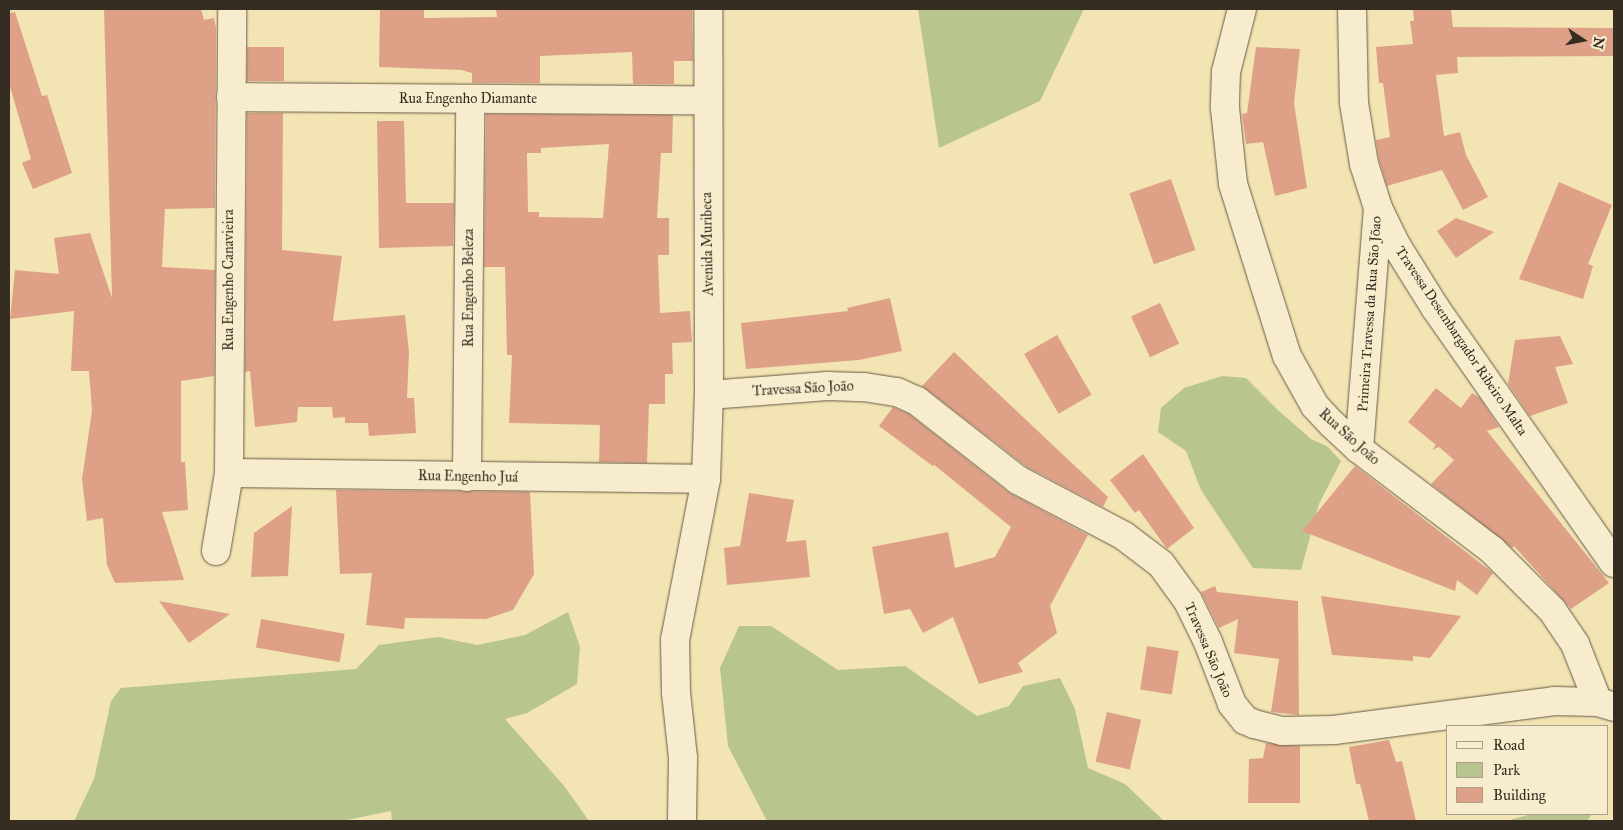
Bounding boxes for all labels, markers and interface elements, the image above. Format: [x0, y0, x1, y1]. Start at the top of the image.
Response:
north arrow [1558, 15, 1608, 65]
text: N [1589, 36, 1608, 50]
street label: Rua Engenho Diamante [399, 91, 537, 107]
street label: Avenida Muribeca [699, 192, 717, 296]
street label: Rua Engenho Canavieira [221, 209, 237, 351]
street label: Primeira Travessa da Rua São Jõao [1355, 216, 1385, 412]
street label: Rua Engenho Beleza [461, 229, 477, 347]
street label: Travessa Desembargador Ribeiro Malta [1391, 243, 1531, 439]
street label: Travessa São João [752, 378, 854, 400]
street label: Rua São João [1315, 405, 1383, 469]
street label: Rua Engenho Juá [418, 468, 518, 486]
street label: Travessa São João [1180, 600, 1236, 700]
legend [1446, 725, 1608, 815]
text: Road [1493, 736, 1525, 754]
text: Park [1493, 761, 1520, 779]
text: Building [1493, 786, 1546, 804]

